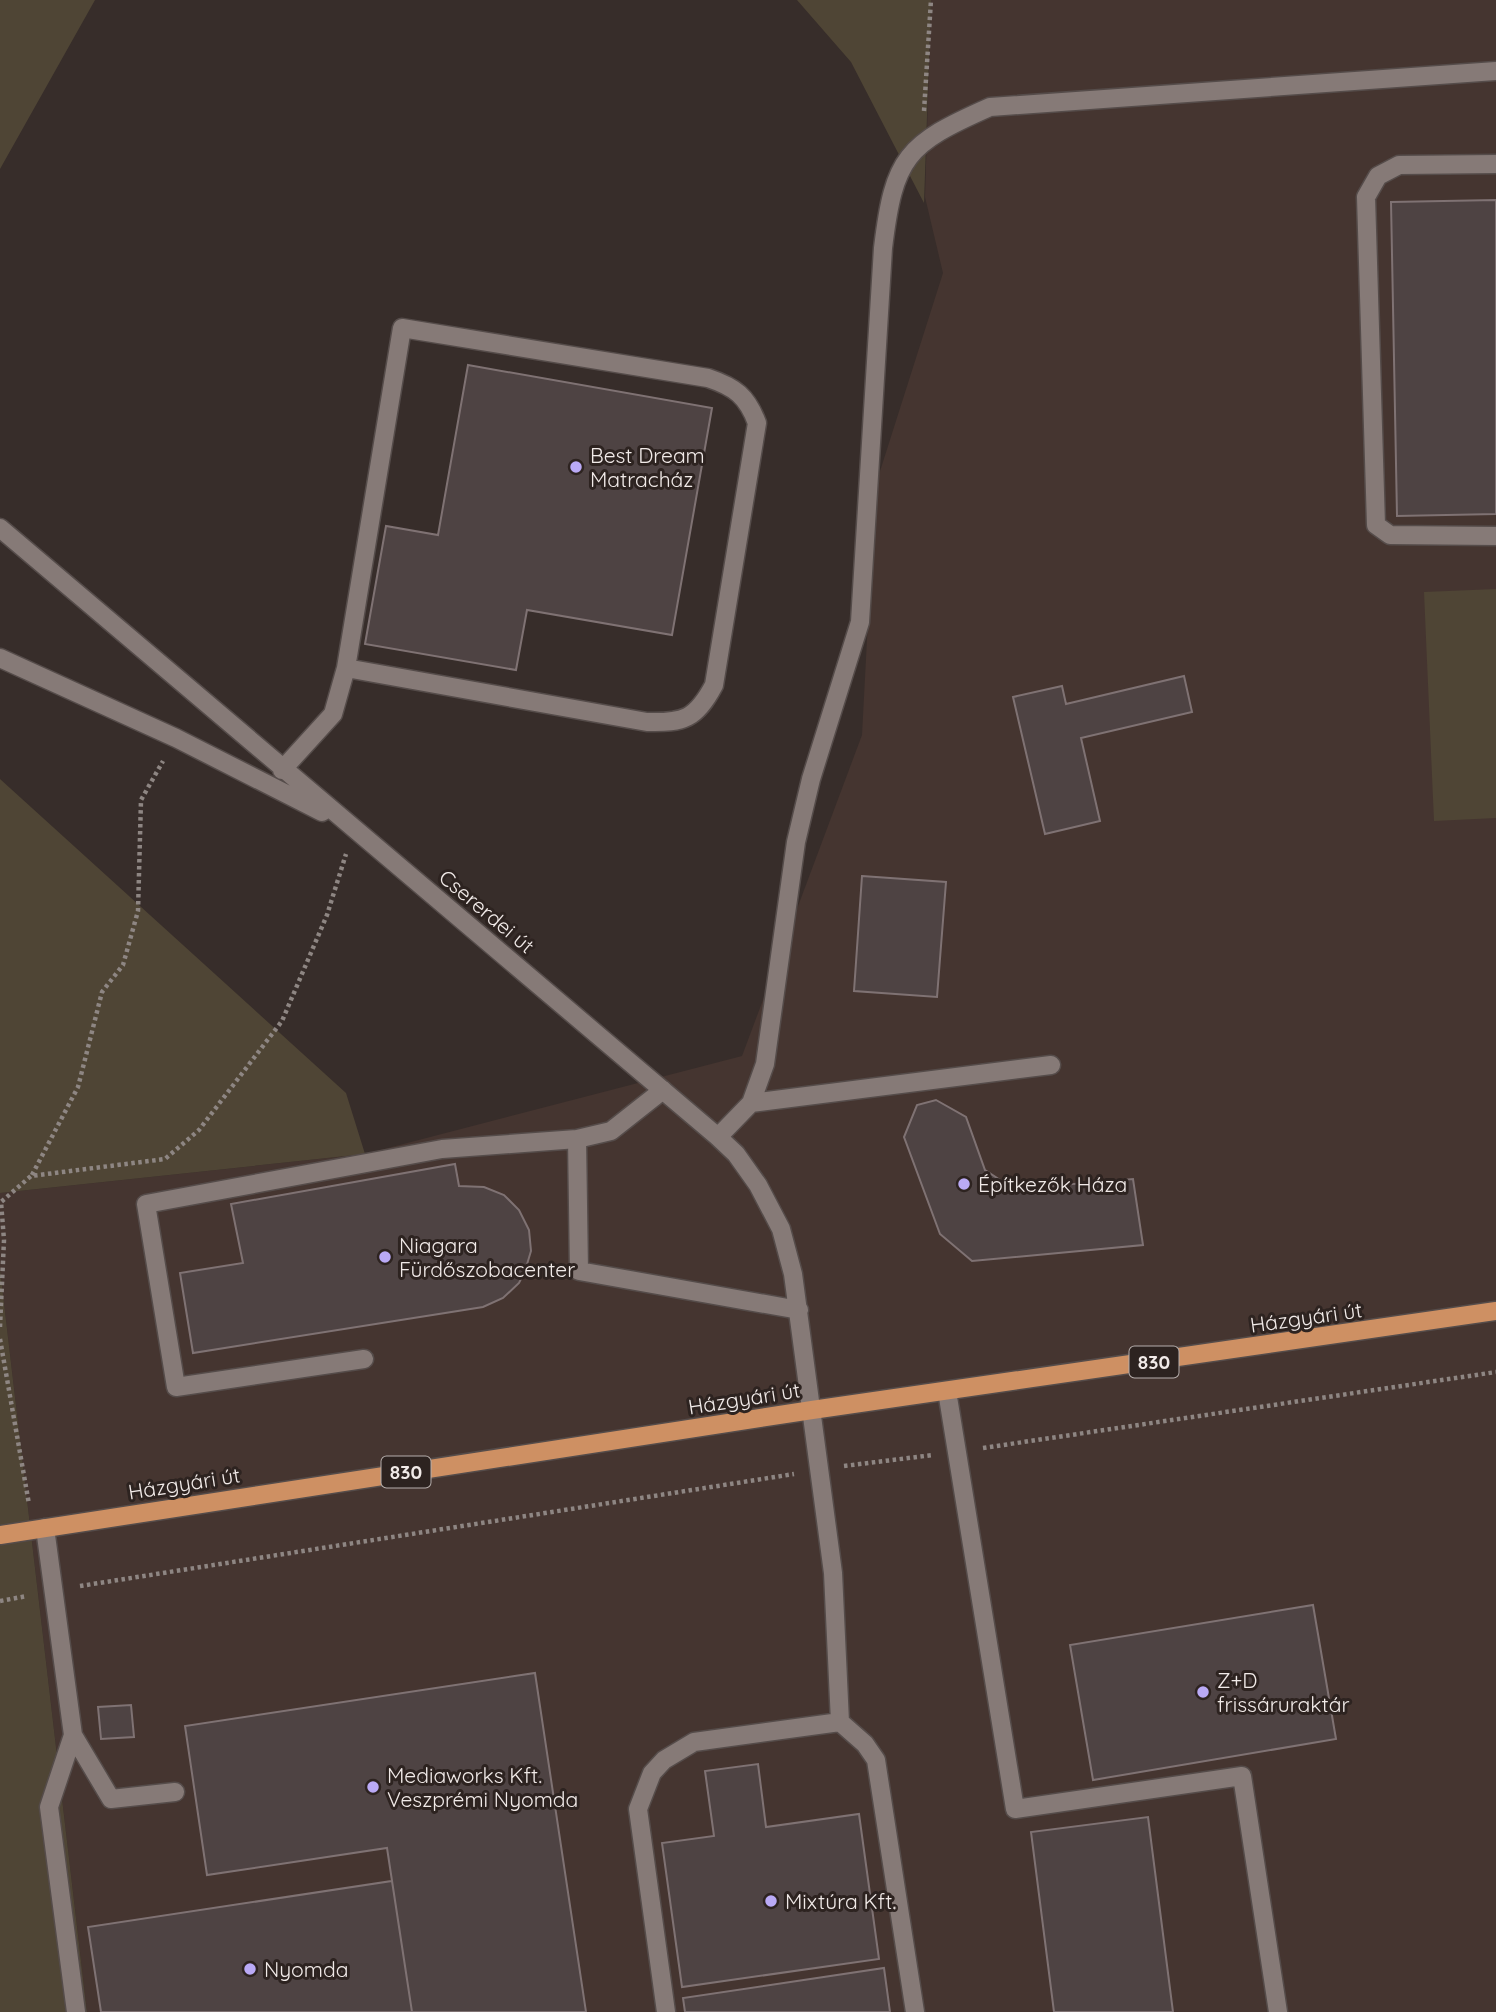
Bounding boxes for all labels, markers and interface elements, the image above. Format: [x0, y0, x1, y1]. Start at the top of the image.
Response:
place label: Best Dream Matracház [590, 442, 705, 492]
marker: Best Dream Matracház [568, 459, 584, 475]
street label: Csererdei út [434, 864, 540, 958]
place label: Építkezők Háza [978, 1171, 1127, 1197]
marker: Építkezők Háza [956, 1176, 972, 1192]
place label: Niagara Fürdőszobacenter [399, 1232, 575, 1282]
marker: Niagara Fürdőszobacenter [377, 1249, 393, 1265]
street label: Házgyári út [1248, 1296, 1364, 1338]
road number: 830 [1130, 1346, 1178, 1378]
street label: Házgyári út [686, 1376, 802, 1420]
road number: 830 [382, 1456, 430, 1488]
street label: Házgyári út [126, 1461, 242, 1505]
place label: Z+D frissáruraktár [1217, 1667, 1350, 1717]
marker: Z+D frissáruraktár [1195, 1684, 1211, 1700]
place label: Mediaworks Kft. Veszprémi Nyomda [387, 1762, 578, 1812]
marker: Mediaworks Kft. Veszprémi Nyomda [365, 1779, 381, 1795]
place label: Mixtúra Kft. [785, 1888, 896, 1914]
marker: Mixtúra Kft. [763, 1893, 779, 1909]
place label: Nyomda [264, 1956, 348, 1982]
marker: Nyomda [242, 1961, 258, 1977]

